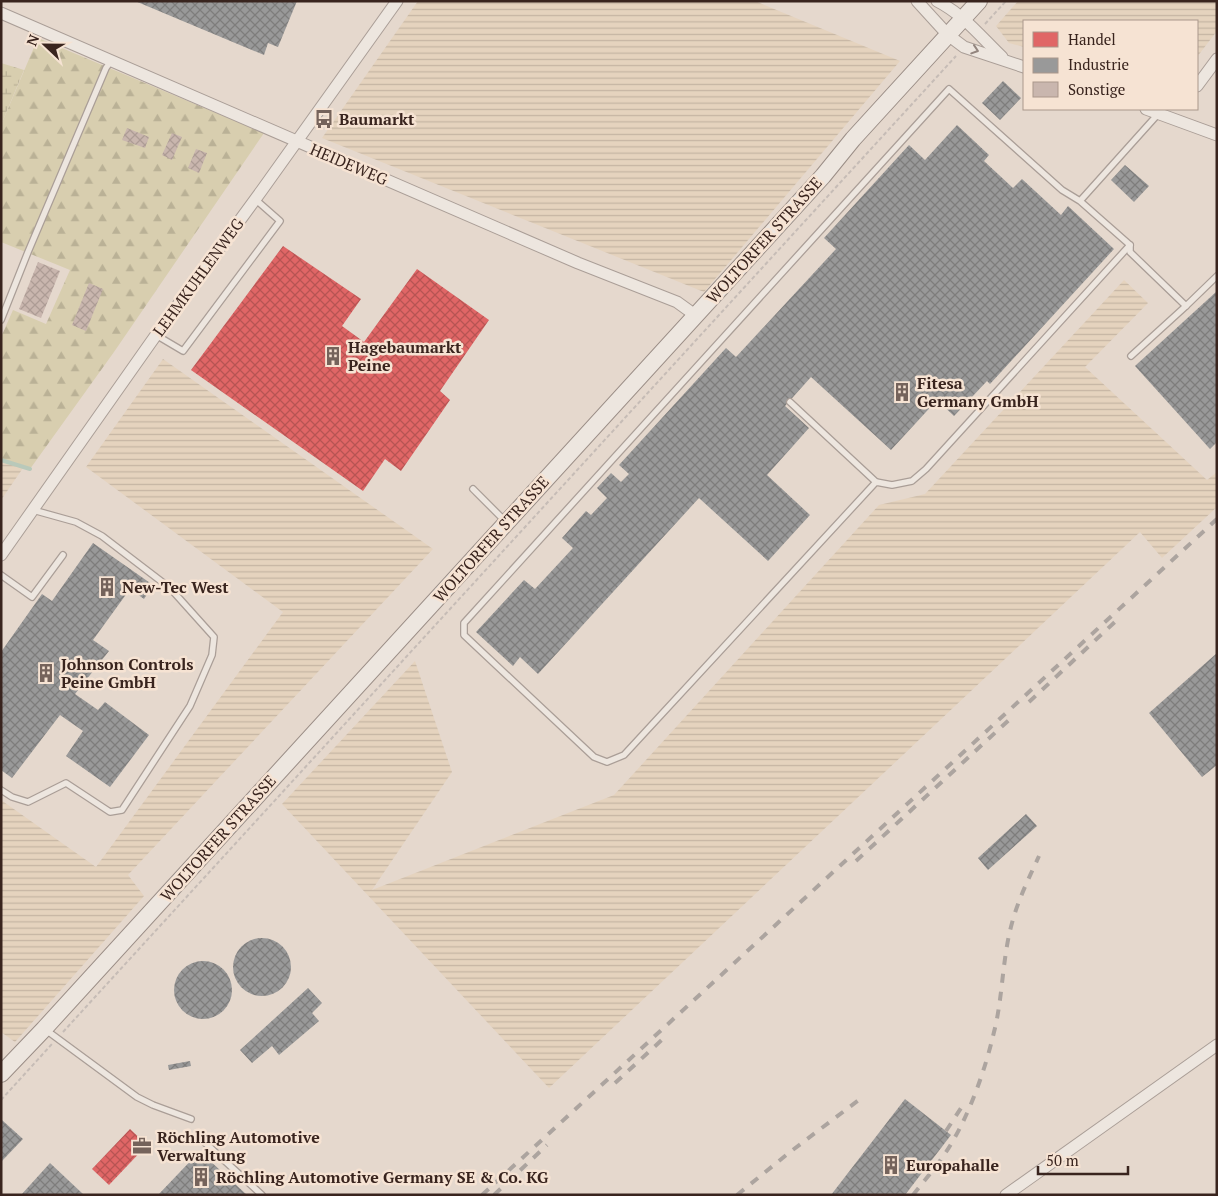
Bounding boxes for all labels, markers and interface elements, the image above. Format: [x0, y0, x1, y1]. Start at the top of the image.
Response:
north arrow [20, 20, 70, 70]
legend [1023, 20, 1198, 110]
text: Handel [1068, 29, 1116, 49]
text: N [22, 31, 43, 48]
one-way arrow [970, 45, 979, 55]
text: Industrie [1068, 54, 1129, 74]
text: Sonstige [1068, 79, 1125, 99]
bus stop icon: Baumarkt [313, 108, 335, 130]
place label: Baumarkt [339, 108, 415, 130]
street label: HEIDEWEG [307, 138, 391, 190]
street label: WOLTORFER STRASSE [701, 172, 827, 308]
street label: LEHMKUHLENWEG [148, 213, 248, 341]
place label: Hagebaumarkt Peine [348, 336, 462, 376]
building icon: Hagebaumarkt Peine [322, 345, 344, 367]
place label: Fitesa Germany GmbH [917, 372, 1038, 412]
building icon: Fitesa Germany GmbH [891, 381, 913, 403]
street label: WOLTORFER STRASSE [428, 471, 554, 607]
building icon: New-Tec West [96, 576, 118, 598]
place label: New-Tec West [122, 576, 229, 598]
place label: Johnson Controls Peine GmbH [61, 653, 193, 693]
building icon: Johnson Controls Peine GmbH [35, 662, 57, 684]
street label: WOLTORFER STRASSE [155, 770, 281, 906]
place label: Röchling Automotive Verwaltung [157, 1126, 320, 1166]
office icon: Röchling Automotive Verwaltung [131, 1135, 153, 1157]
scale bar [1038, 1144, 1128, 1176]
text: 50 m [1046, 1150, 1079, 1170]
building icon: Europahalle [880, 1154, 902, 1176]
place label: Europahalle [906, 1154, 999, 1176]
building icon: Röchling Automotive Germany SE & Co. KG [190, 1166, 212, 1188]
place label: Röchling Automotive Germany SE & Co. KG [216, 1166, 549, 1188]

